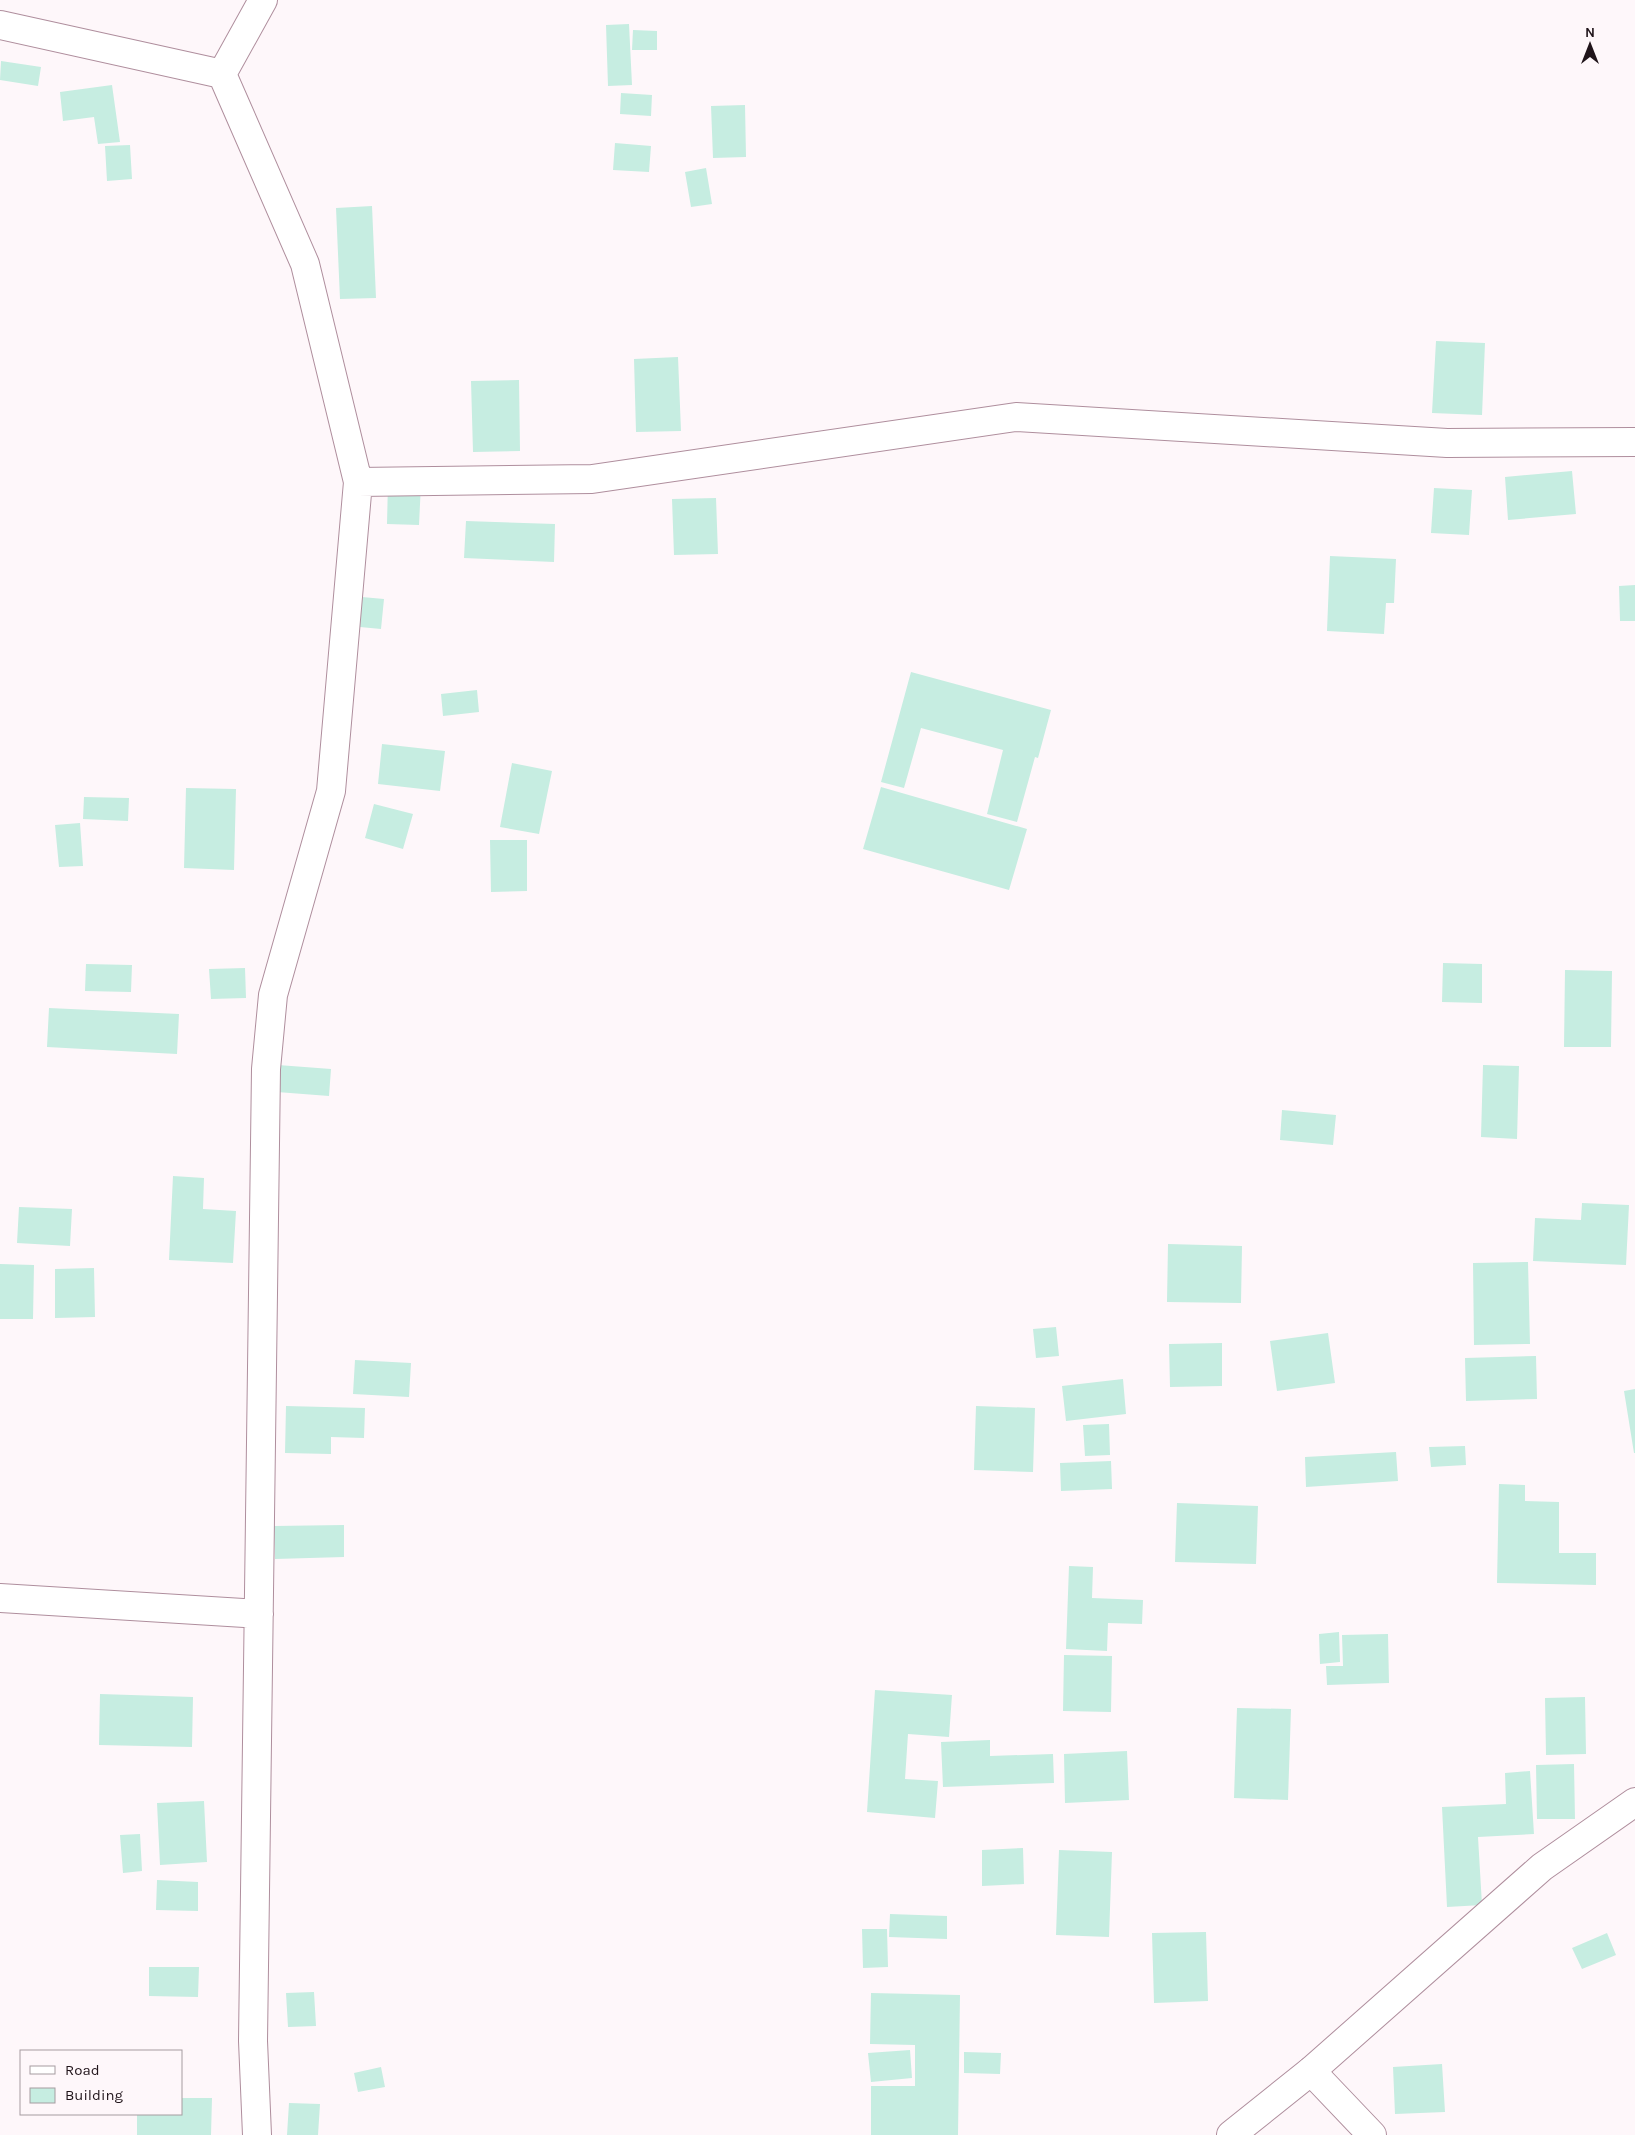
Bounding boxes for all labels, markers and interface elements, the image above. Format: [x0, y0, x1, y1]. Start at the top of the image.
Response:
north arrow [1565, 20, 1615, 70]
text: N [1585, 24, 1595, 41]
legend [20, 2050, 182, 2115]
text: Road [65, 2061, 100, 2079]
text: Building [65, 2086, 123, 2104]

